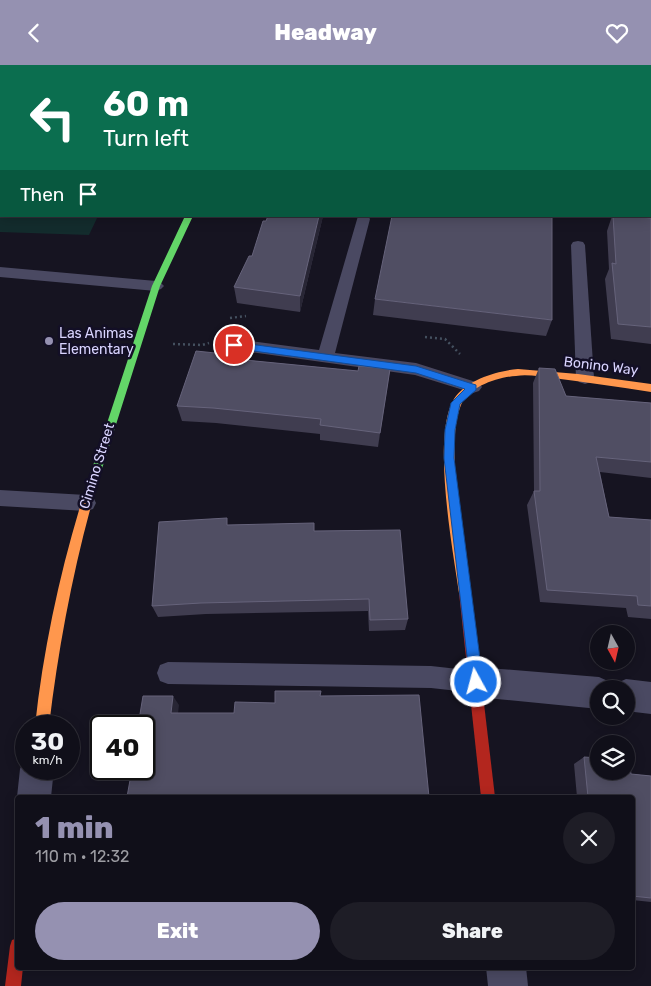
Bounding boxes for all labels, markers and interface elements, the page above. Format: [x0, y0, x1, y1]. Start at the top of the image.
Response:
icon: back [20, 19, 48, 47]
text: Headway [274, 19, 377, 46]
icon: heart [603, 19, 631, 47]
text: 60 m [103, 83, 189, 125]
icon: left [20, 85, 85, 150]
text: Turn left [103, 125, 189, 152]
icon: arrive [74, 180, 102, 208]
text: Then [20, 183, 64, 206]
pin [213, 324, 255, 366]
place label: Las Animas Elementary [59, 325, 134, 358]
icon: arrive [220, 331, 248, 359]
marker: Las Animas Elementary [43, 335, 55, 347]
street label: Bonino Way [563, 353, 640, 379]
street label: Cimino Street [76, 420, 118, 511]
north arrow [590, 625, 635, 670]
map controls [590, 625, 635, 780]
position arrow [449, 655, 501, 707]
button: search [590, 680, 635, 725]
speed limit sign: 40 [90, 715, 155, 780]
text: 30 [31, 727, 64, 756]
button: layers [590, 735, 635, 780]
text: km/h [33, 753, 62, 767]
text: 1 min [35, 810, 113, 846]
button: close [563, 812, 615, 864]
text: 110 m · 12:32 [35, 847, 129, 866]
button: Exit [35, 902, 320, 960]
button: Share [330, 902, 615, 960]

